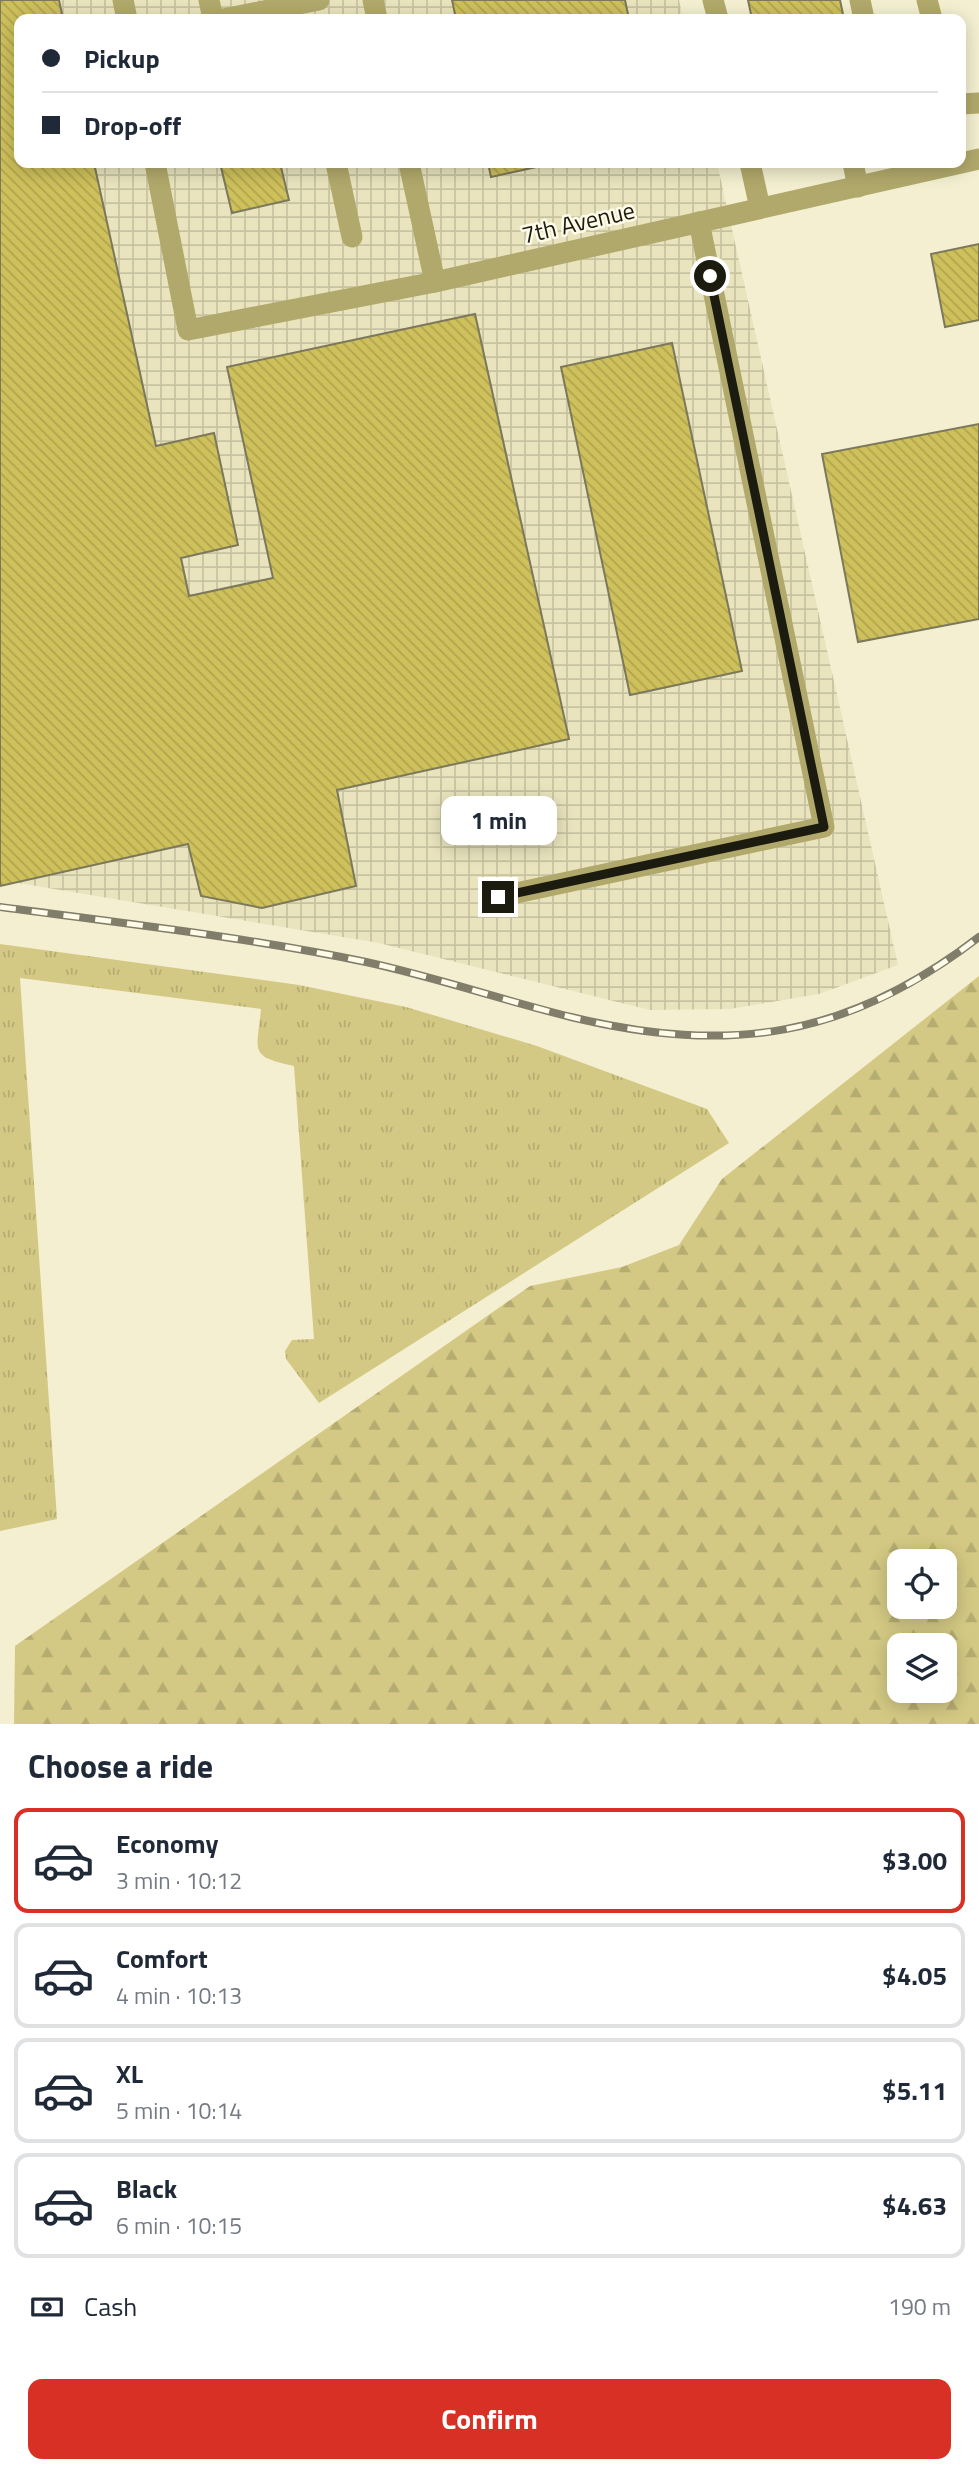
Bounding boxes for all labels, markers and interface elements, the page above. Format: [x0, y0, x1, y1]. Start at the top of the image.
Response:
text: Pickup [84, 39, 160, 78]
text: Drop-off [84, 106, 181, 145]
street label: 7th Avenue [518, 192, 638, 252]
route start [694, 260, 726, 292]
callout: 1 min [440, 796, 556, 844]
text: 1 min [471, 803, 527, 838]
route end [482, 881, 514, 913]
map controls [887, 1549, 957, 1703]
button: locate [887, 1549, 957, 1619]
button: layers [887, 1633, 957, 1703]
text: Choose a ride [28, 1742, 213, 1790]
text: Economy [116, 1824, 218, 1863]
icon: car [32, 1829, 95, 1892]
text: $3.00 [882, 1841, 947, 1880]
text: 3 min · 10:12 [116, 1863, 242, 1898]
text: Comfort [116, 1939, 208, 1978]
icon: car [32, 1944, 95, 2007]
text: $4.05 [882, 1956, 947, 1995]
text: 4 min · 10:13 [116, 1978, 242, 2013]
text: XL [116, 2054, 143, 2093]
icon: car [32, 2059, 95, 2122]
text: $5.11 [882, 2071, 947, 2110]
text: 5 min · 10:14 [116, 2093, 242, 2128]
text: Black [116, 2169, 177, 2208]
icon: car [32, 2174, 95, 2237]
text: $4.63 [882, 2186, 947, 2225]
text: 6 min · 10:15 [116, 2208, 242, 2243]
text: Cash [84, 2287, 137, 2326]
icon: cash [28, 2288, 66, 2326]
text: 190 m [888, 2289, 951, 2324]
button: Confirm [28, 2379, 951, 2459]

